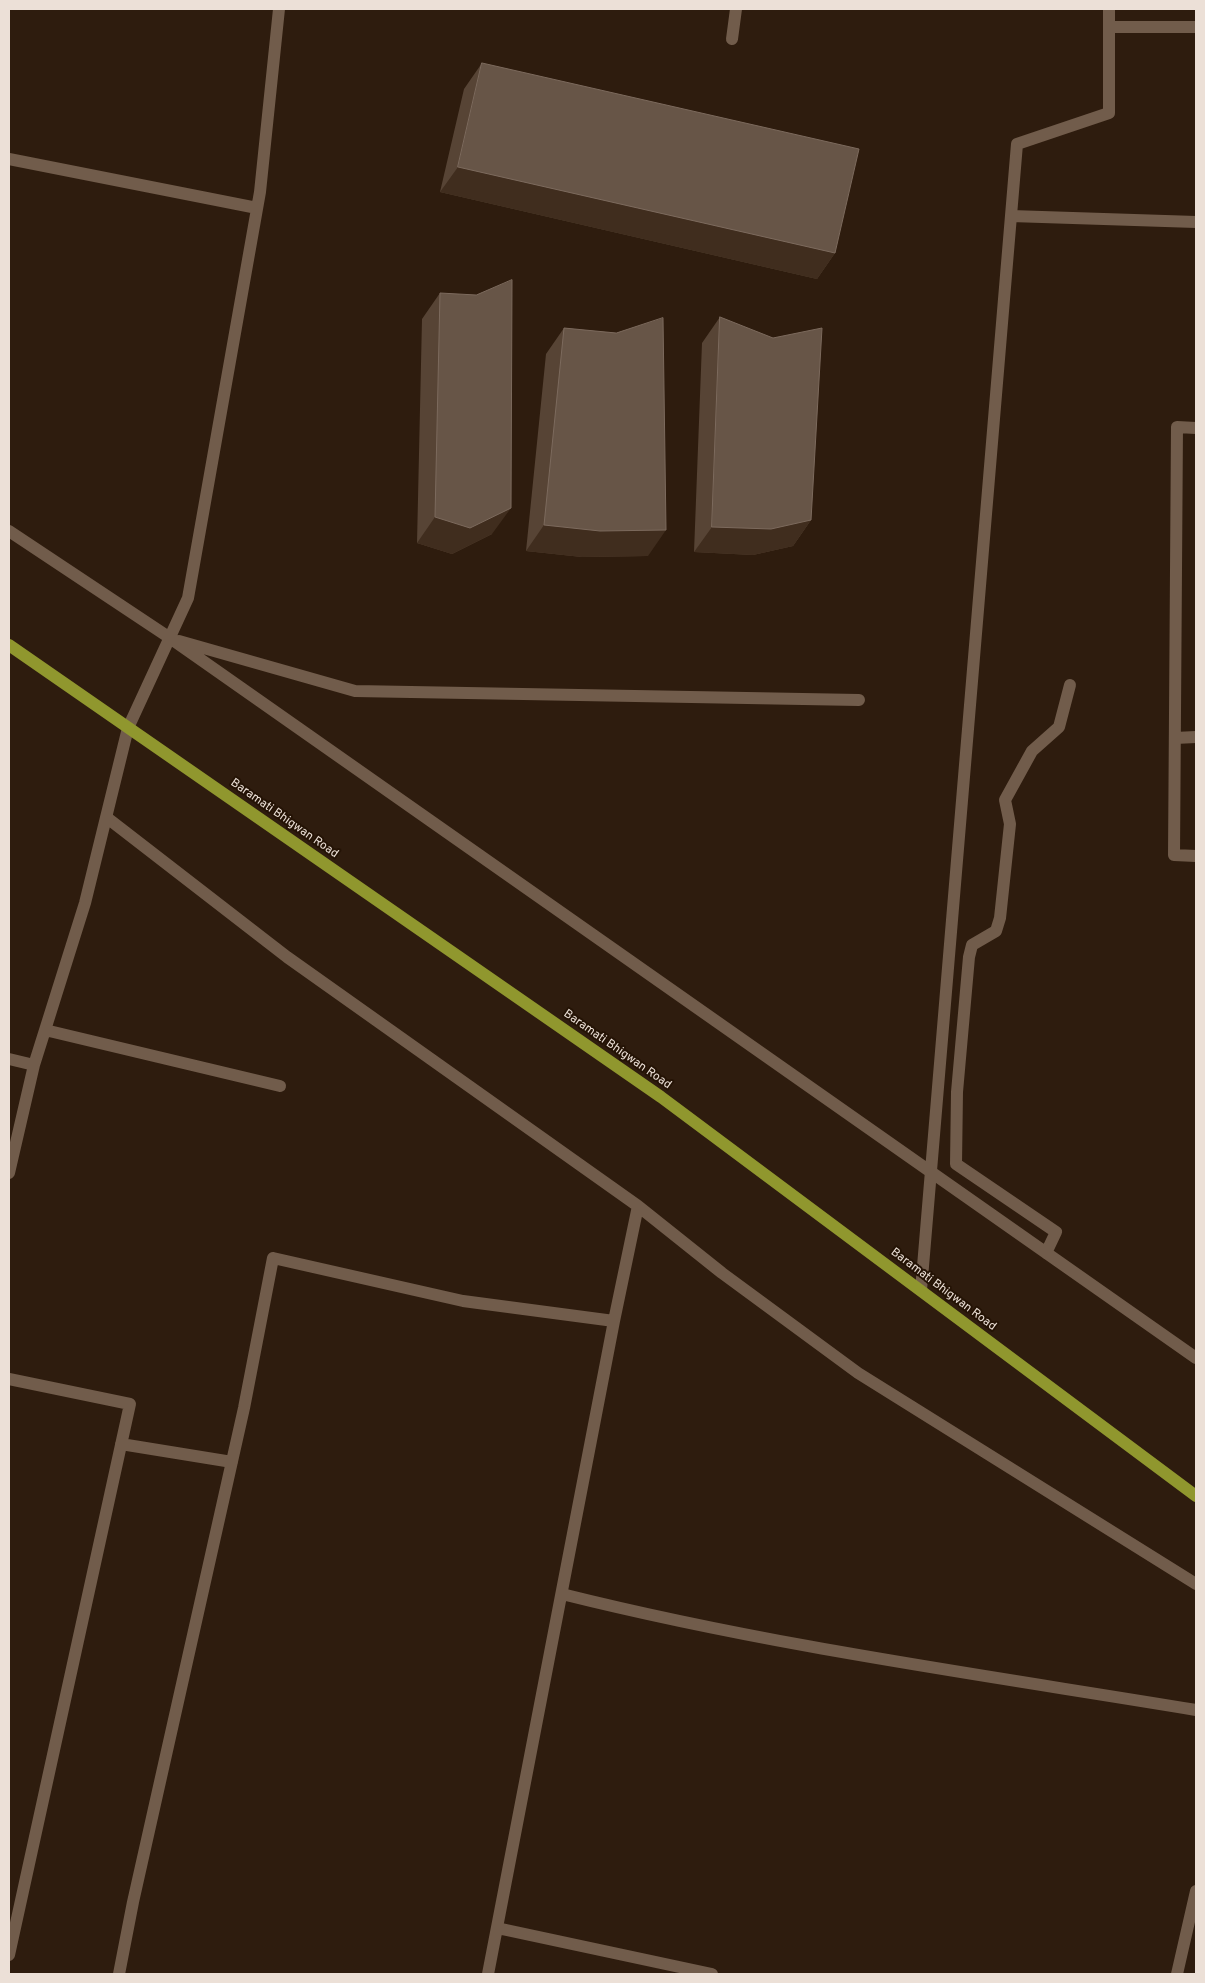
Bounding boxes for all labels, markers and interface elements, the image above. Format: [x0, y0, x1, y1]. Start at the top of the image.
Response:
street label: Baramati Bhigwan Road [227, 776, 341, 862]
street label: Baramati Bhigwan Road [560, 1007, 674, 1093]
street label: Baramati Bhigwan Road [887, 1246, 999, 1334]

